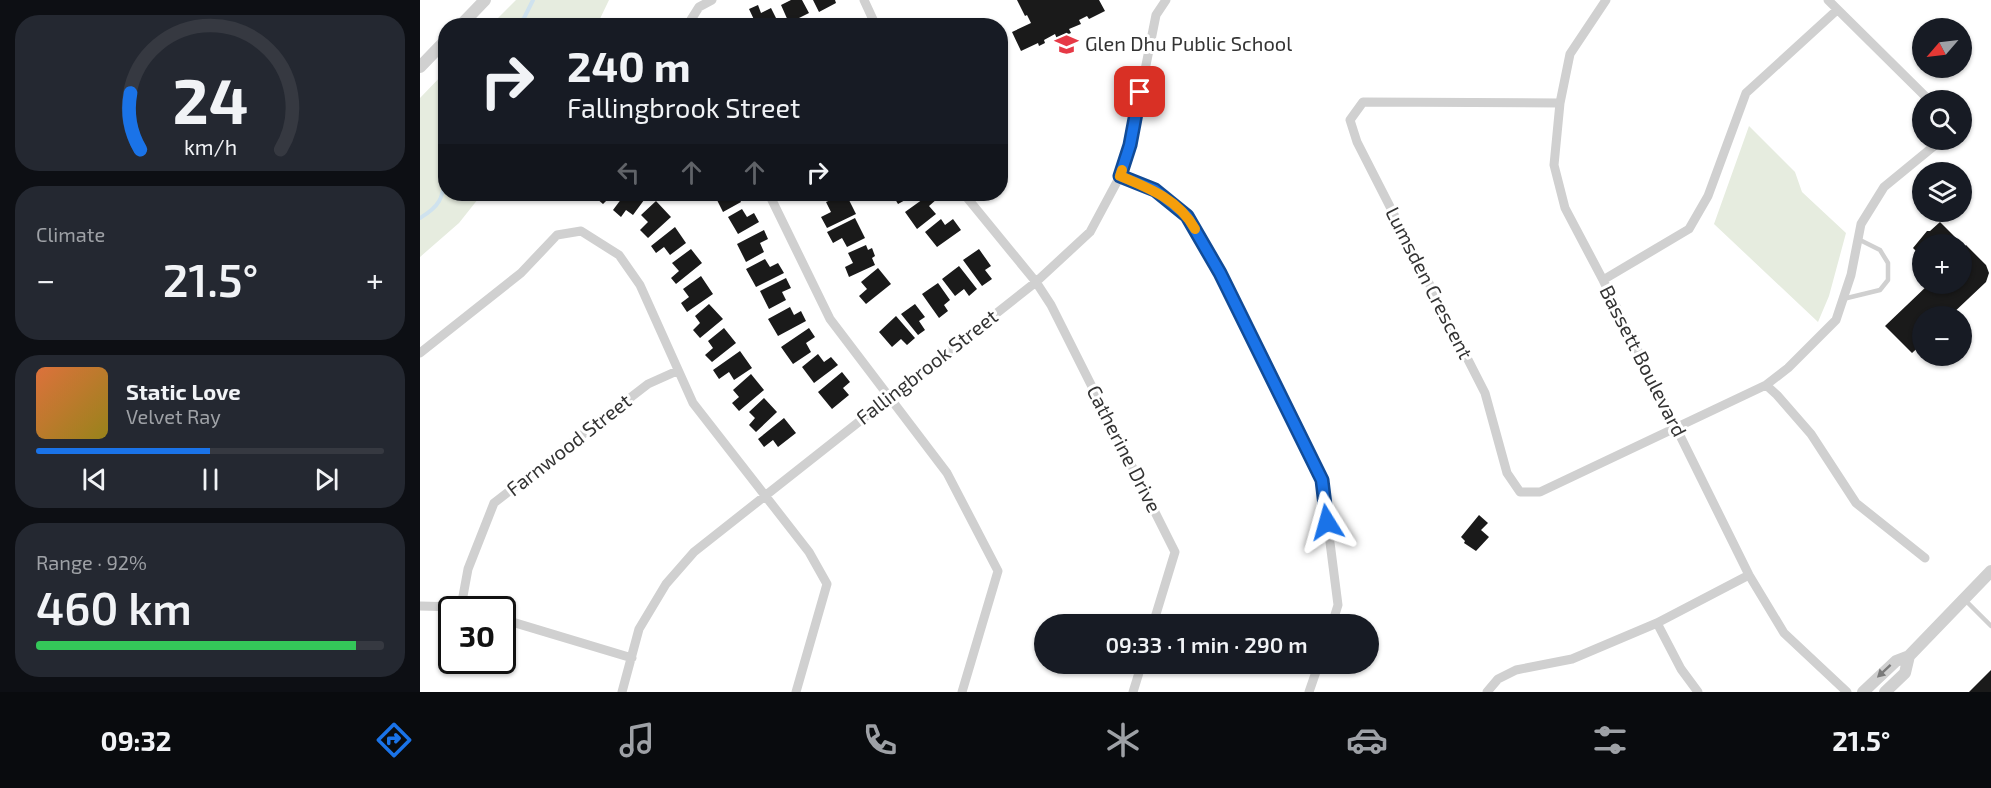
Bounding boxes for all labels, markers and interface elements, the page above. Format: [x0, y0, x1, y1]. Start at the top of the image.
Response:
north arrow [1912, 18, 1972, 78]
map controls [1912, 18, 1972, 366]
school or university icon: Glen Dhu Public School [1054, 31, 1080, 57]
place label: Glen Dhu Public School [1085, 31, 1292, 55]
text: 240 m [567, 40, 691, 90]
icon: right [468, 42, 546, 120]
text: 24 [172, 62, 248, 137]
pin [1114, 66, 1165, 117]
icon: arrive [1123, 75, 1156, 108]
button: search [1912, 90, 1972, 150]
text: Fallingbrook Street [567, 91, 800, 123]
text: km/h [183, 134, 237, 159]
icon: left [612, 156, 645, 189]
icon: ahead [675, 156, 708, 189]
icon: ahead [738, 156, 771, 189]
icon: right [801, 156, 834, 189]
button: layers [1912, 162, 1972, 222]
street label: Lumsden Crescent [1381, 203, 1479, 363]
text: Climate [36, 222, 105, 246]
button: + [1912, 234, 1972, 294]
text: 21.5° [163, 252, 258, 306]
text: − [36, 259, 55, 299]
text: + [366, 259, 384, 299]
street label: Bassett Boulevard [1595, 281, 1692, 440]
street label: Fallingbrook Street [851, 303, 1002, 429]
button: − [1912, 306, 1972, 366]
text: Static Love [126, 378, 241, 404]
street label: Catherine Drive [1083, 381, 1167, 516]
street label: Farnwood Street [501, 388, 636, 500]
text: Velvet Ray [126, 404, 221, 428]
icon: previous [78, 463, 111, 496]
icon: pause [194, 463, 227, 496]
icon: next [310, 463, 343, 496]
position arrow [1295, 490, 1359, 554]
text: Range · 92% [36, 550, 147, 574]
text: 460 km [36, 580, 192, 634]
speed limit sign: 30 [438, 596, 516, 674]
text: 09:33 · 1 min · 290 m [1105, 631, 1308, 657]
one-way arrow [1878, 664, 1892, 678]
icon: directions [373, 719, 415, 761]
icon: music [616, 719, 658, 761]
icon: phone [859, 719, 901, 761]
icon: climate [1102, 719, 1144, 761]
icon: car [1346, 719, 1388, 761]
icon: filters [1589, 719, 1631, 761]
text: 09:32 [101, 724, 172, 756]
text: 21.5° [1832, 724, 1890, 756]

